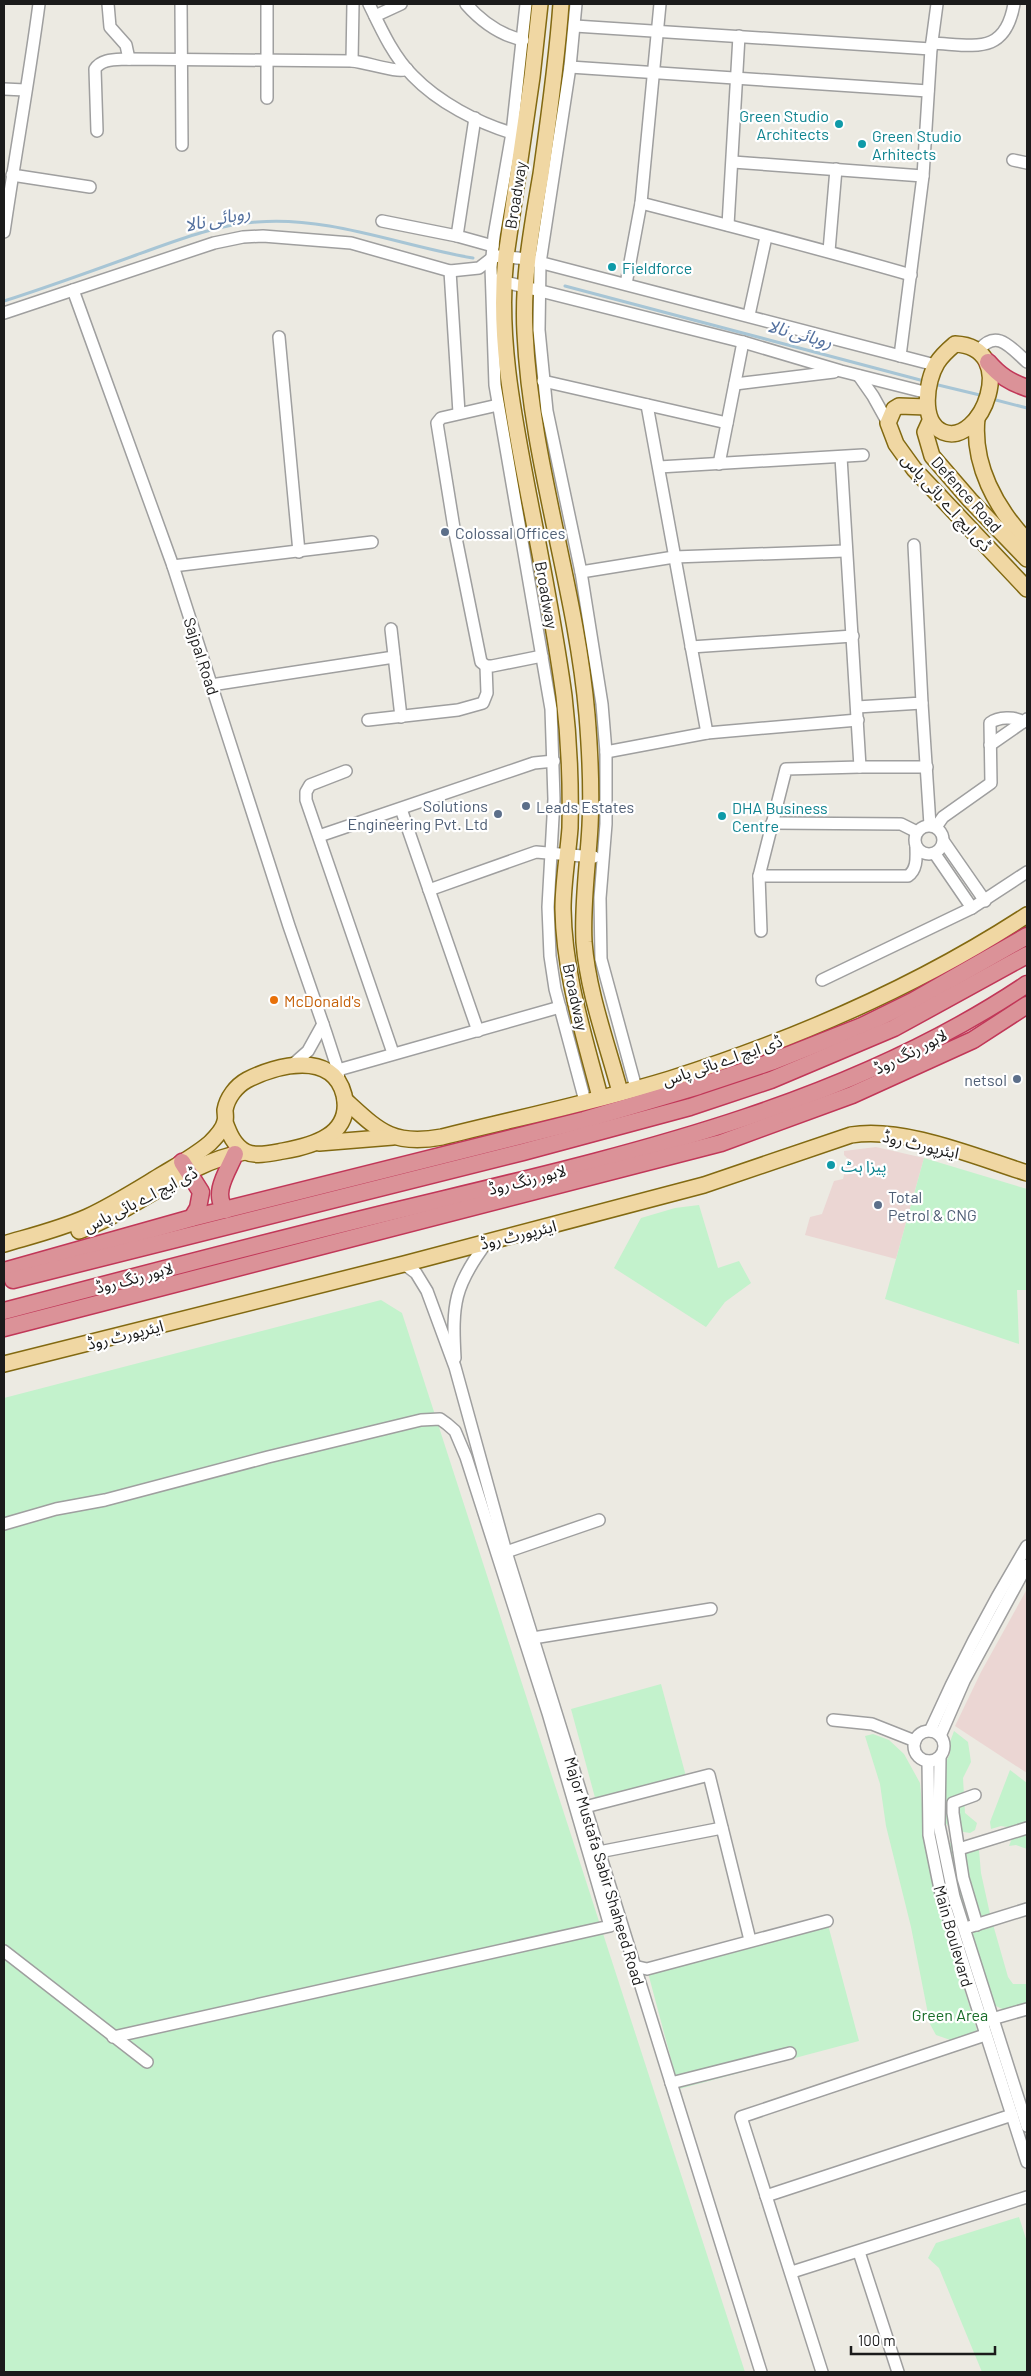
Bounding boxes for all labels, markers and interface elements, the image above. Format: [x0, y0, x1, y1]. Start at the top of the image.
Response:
place label: Green Studio Architects [739, 106, 829, 143]
marker: Green Studio Architects [833, 118, 845, 130]
place label: Green Studio Arhitects [872, 126, 962, 163]
marker: Green Studio Arhitects [856, 138, 868, 150]
street label: Broadway [500, 159, 530, 230]
water label: روہائی نالا [182, 200, 253, 237]
place label: Fieldforce [622, 258, 692, 277]
marker: Fieldforce [606, 261, 618, 273]
water label: روہائی نالا [765, 314, 836, 353]
street label: ڈی ایچ اے بائی پاس [895, 449, 996, 558]
street label: Defence Road [928, 452, 1006, 536]
place label: Colossal Offices [455, 523, 565, 542]
marker: Colossal Offices [439, 526, 451, 538]
street label: Broadway [532, 560, 562, 631]
street label: Sajpal Road [180, 615, 224, 697]
place label: Solutions Engineering Pvt. Ltd [347, 796, 488, 833]
place label: Leads Estates [536, 797, 634, 816]
place label: DHA Business Centre [732, 798, 828, 835]
marker: Leads Estates [520, 800, 532, 812]
marker: Solutions Engineering Pvt. Ltd [492, 808, 504, 820]
marker: DHA Business Centre [716, 810, 728, 822]
street label: Broadway [560, 962, 593, 1033]
place label: McDonald's [284, 991, 361, 1010]
marker: McDonald's [268, 994, 280, 1006]
street label: لاہور رنگ روڈ [870, 1025, 950, 1078]
street label: ڈی ایچ اے بائی پاس [660, 1031, 786, 1093]
place label: netsol [964, 1070, 1007, 1089]
marker: netsol [1011, 1073, 1023, 1085]
street label: ایئرپورٹ روڈ [880, 1126, 961, 1164]
place label: پیزا ہٹ [841, 1156, 887, 1177]
marker: پیزا ہٹ [825, 1159, 837, 1171]
street label: لاہور رنگ روڈ [486, 1160, 568, 1199]
street label: ڈی ایچ اے بائی پاس [80, 1162, 202, 1239]
place label: Total Petrol & CNG [888, 1187, 977, 1224]
marker: Total Petrol & CNG [872, 1199, 884, 1211]
street label: ایئرپورٹ روڈ [478, 1215, 559, 1255]
street label: لاہور رنگ روڈ [93, 1258, 175, 1297]
street label: ایئرپورٹ روڈ [85, 1315, 166, 1355]
street label: Major Mustafa Sabir Shaheed Road [561, 1754, 649, 1988]
street label: Main Boulevard [930, 1883, 978, 1989]
park label: Green Area [912, 2005, 988, 2024]
scale bar [851, 2324, 995, 2356]
text: 100 m [858, 2331, 896, 2349]

